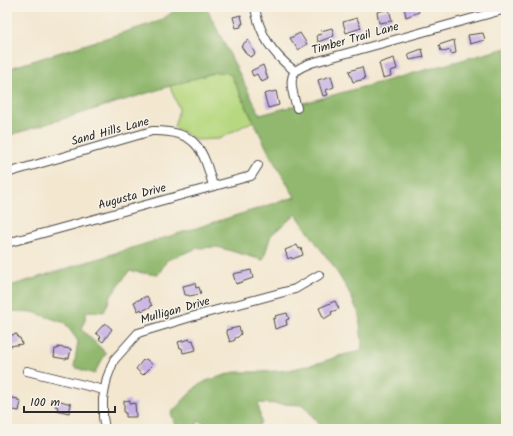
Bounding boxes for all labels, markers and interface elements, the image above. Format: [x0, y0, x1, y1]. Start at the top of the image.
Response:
street label: Timber Trail Lane [309, 17, 402, 60]
street label: Sand Hills Lane [69, 112, 152, 151]
street label: Augusta Drive [96, 178, 169, 215]
street label: Mulligan Drive [138, 291, 213, 329]
scale bar [24, 388, 115, 414]
text: 100 m [30, 393, 61, 412]

